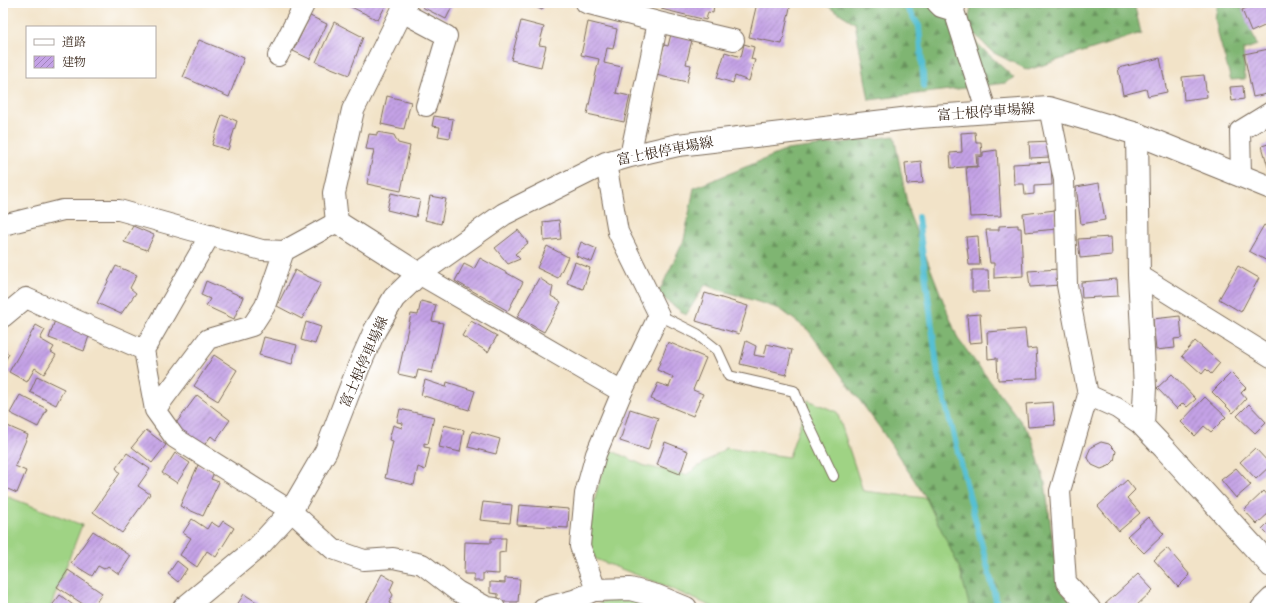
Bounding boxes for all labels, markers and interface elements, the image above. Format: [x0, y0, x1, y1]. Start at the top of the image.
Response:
legend [26, 26, 156, 78]
text: 道路 [62, 34, 86, 50]
text: 建物 [62, 54, 86, 70]
street label: 富士根停車場線 [936, 99, 1036, 125]
street label: 富士根停車場線 [615, 132, 715, 170]
street label: 富士根停車場線 [335, 313, 393, 411]

